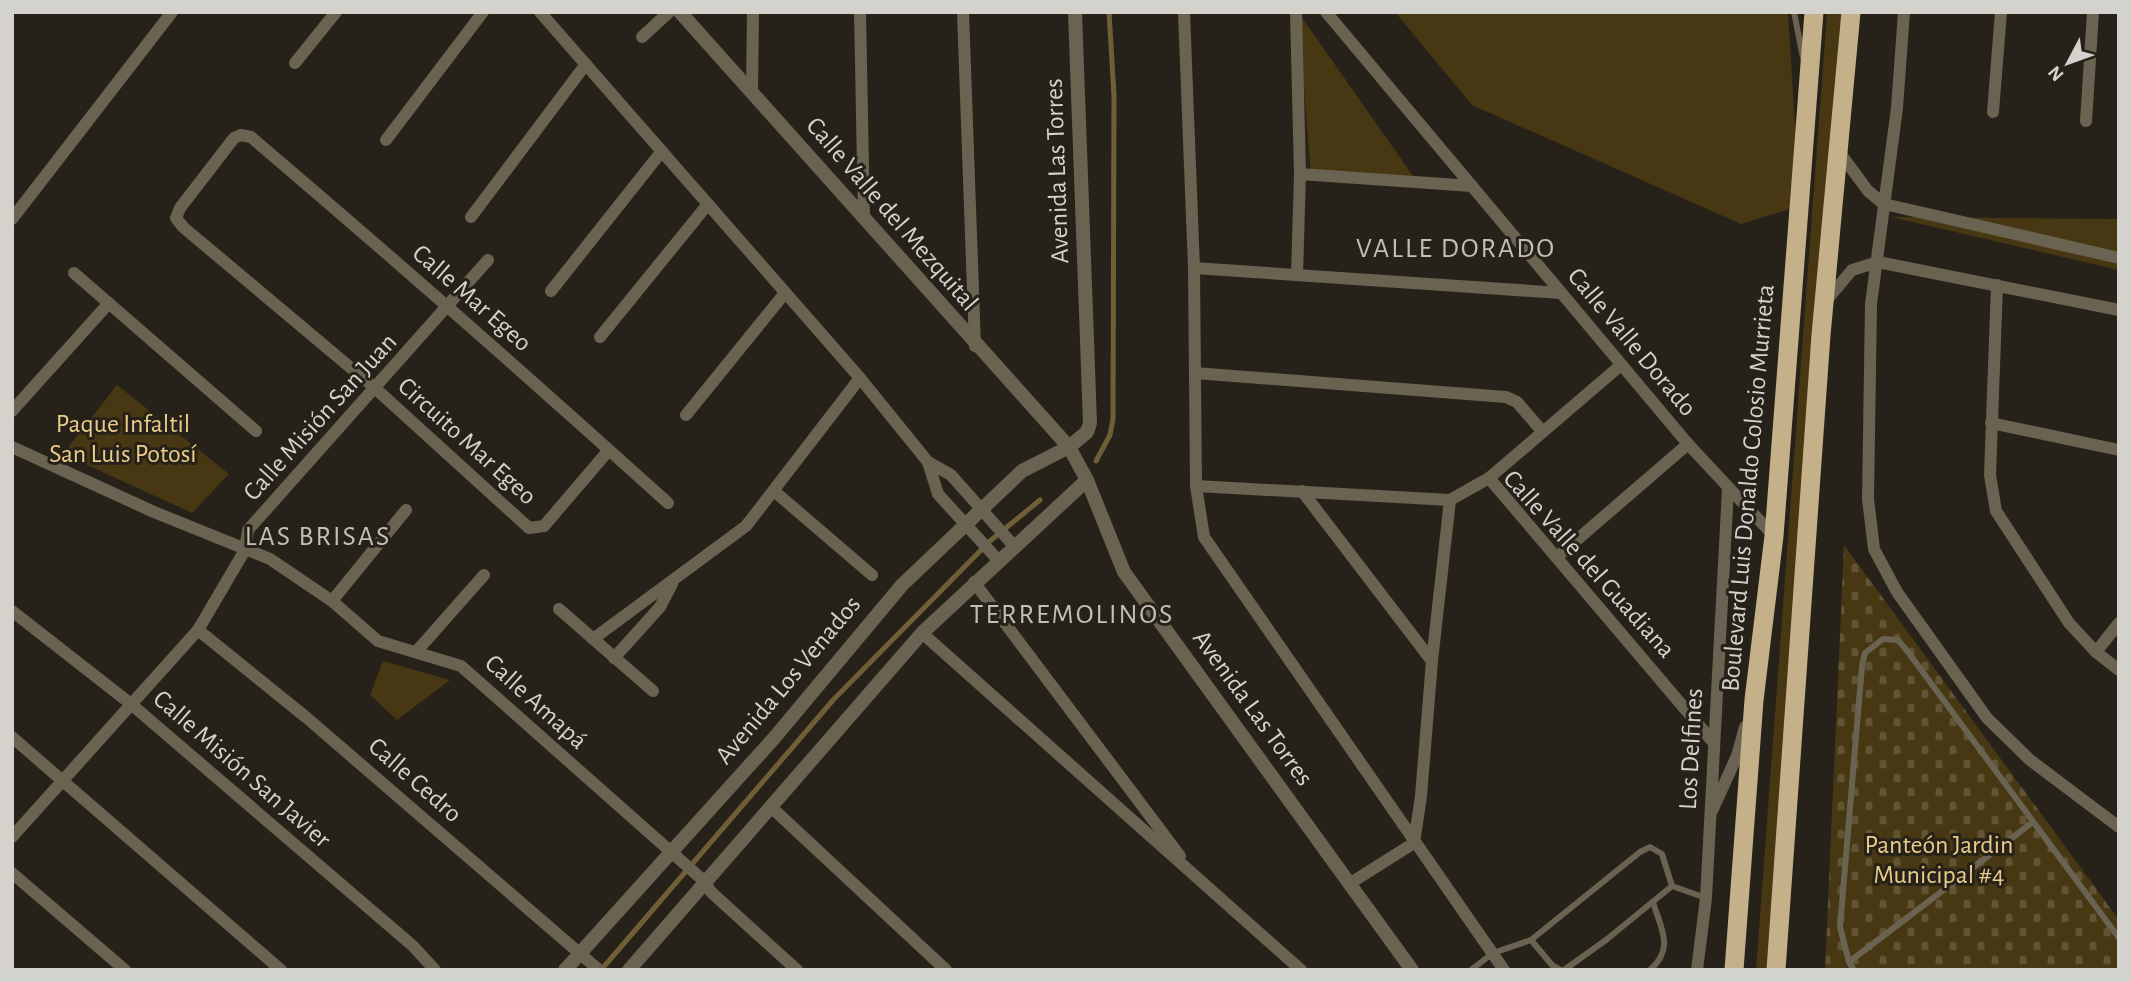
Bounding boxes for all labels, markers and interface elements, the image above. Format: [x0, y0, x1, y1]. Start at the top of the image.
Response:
north arrow [2033, 28, 2103, 98]
text: N [2045, 62, 2068, 84]
street label: Avenida Las Torres [1041, 78, 1073, 264]
street label: Calle Valle del Mezquital [801, 112, 983, 316]
district label: VALLE DORADO [1356, 235, 1556, 263]
street label: Calle Mar Egeo [408, 240, 536, 356]
street label: Calle Valle Dorado [1563, 263, 1701, 421]
street label: Boulevard Luis Donaldo Colosio Murrieta [1717, 283, 1779, 693]
street label: Calle Misión San Juan [238, 328, 402, 506]
street label: Circuito Mar Egeo [393, 372, 541, 510]
park label: Paque Infaltil San Luis Potosí [49, 411, 197, 467]
street label: Calle Valle del Guadiana [1498, 465, 1680, 663]
district label: LAS BRISAS [245, 523, 391, 551]
street label: Avenida Los Venados [710, 591, 866, 769]
district label: TERREMOLINOS [970, 601, 1174, 629]
street label: Avenida Las Torres [1188, 625, 1318, 791]
street label: Calle Amapá [480, 650, 592, 754]
street label: Calle Misión San Javier [148, 685, 336, 853]
street label: Los Delfines [1675, 688, 1707, 810]
street label: Calle Cedro [363, 733, 467, 827]
park label: Panteón Jardin Municipal #4 [1865, 832, 2013, 888]

